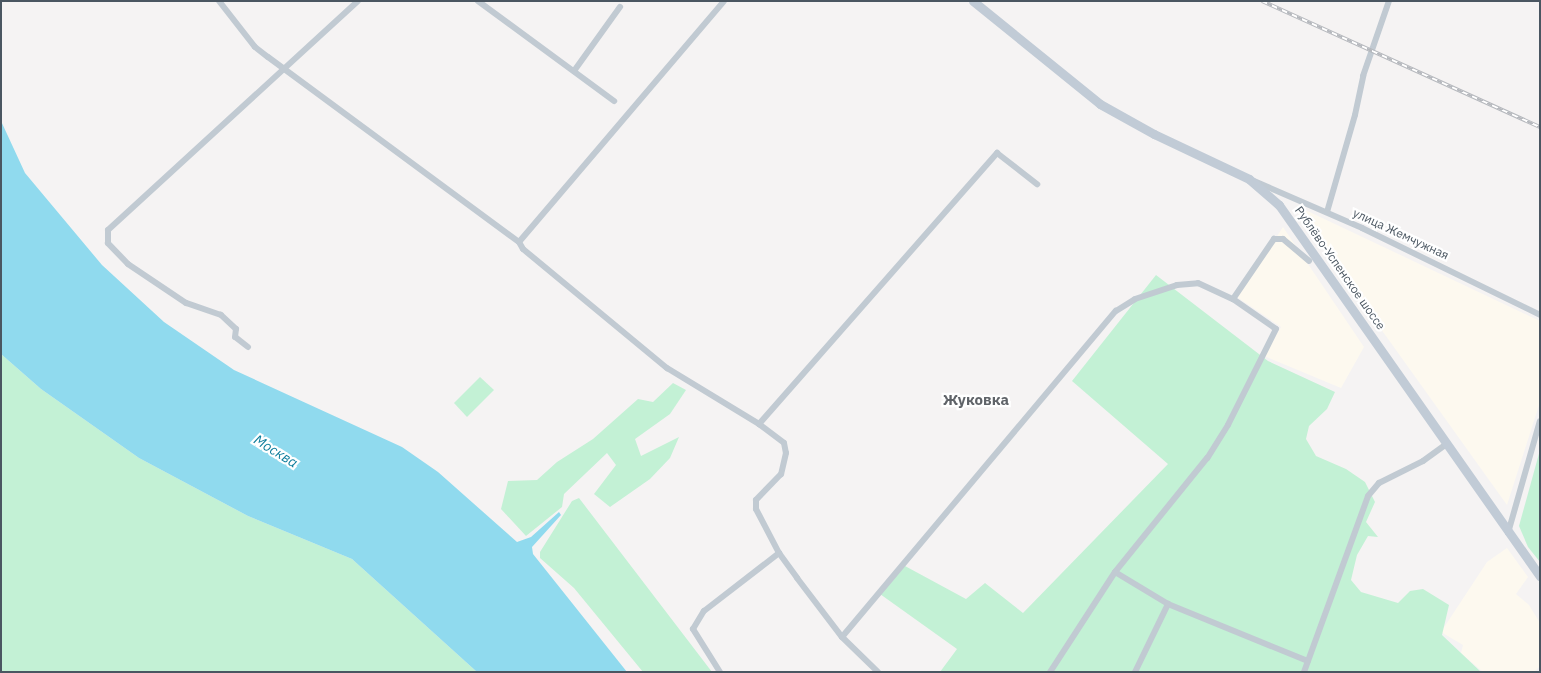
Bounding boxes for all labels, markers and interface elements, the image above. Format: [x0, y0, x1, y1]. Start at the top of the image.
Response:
street label: Рублёво-Успенское шоссе [1292, 204, 1388, 332]
street label: улица Жемчужная [1351, 205, 1451, 263]
district label: Жуковка [943, 391, 1009, 409]
water label: Москва [251, 431, 301, 471]

